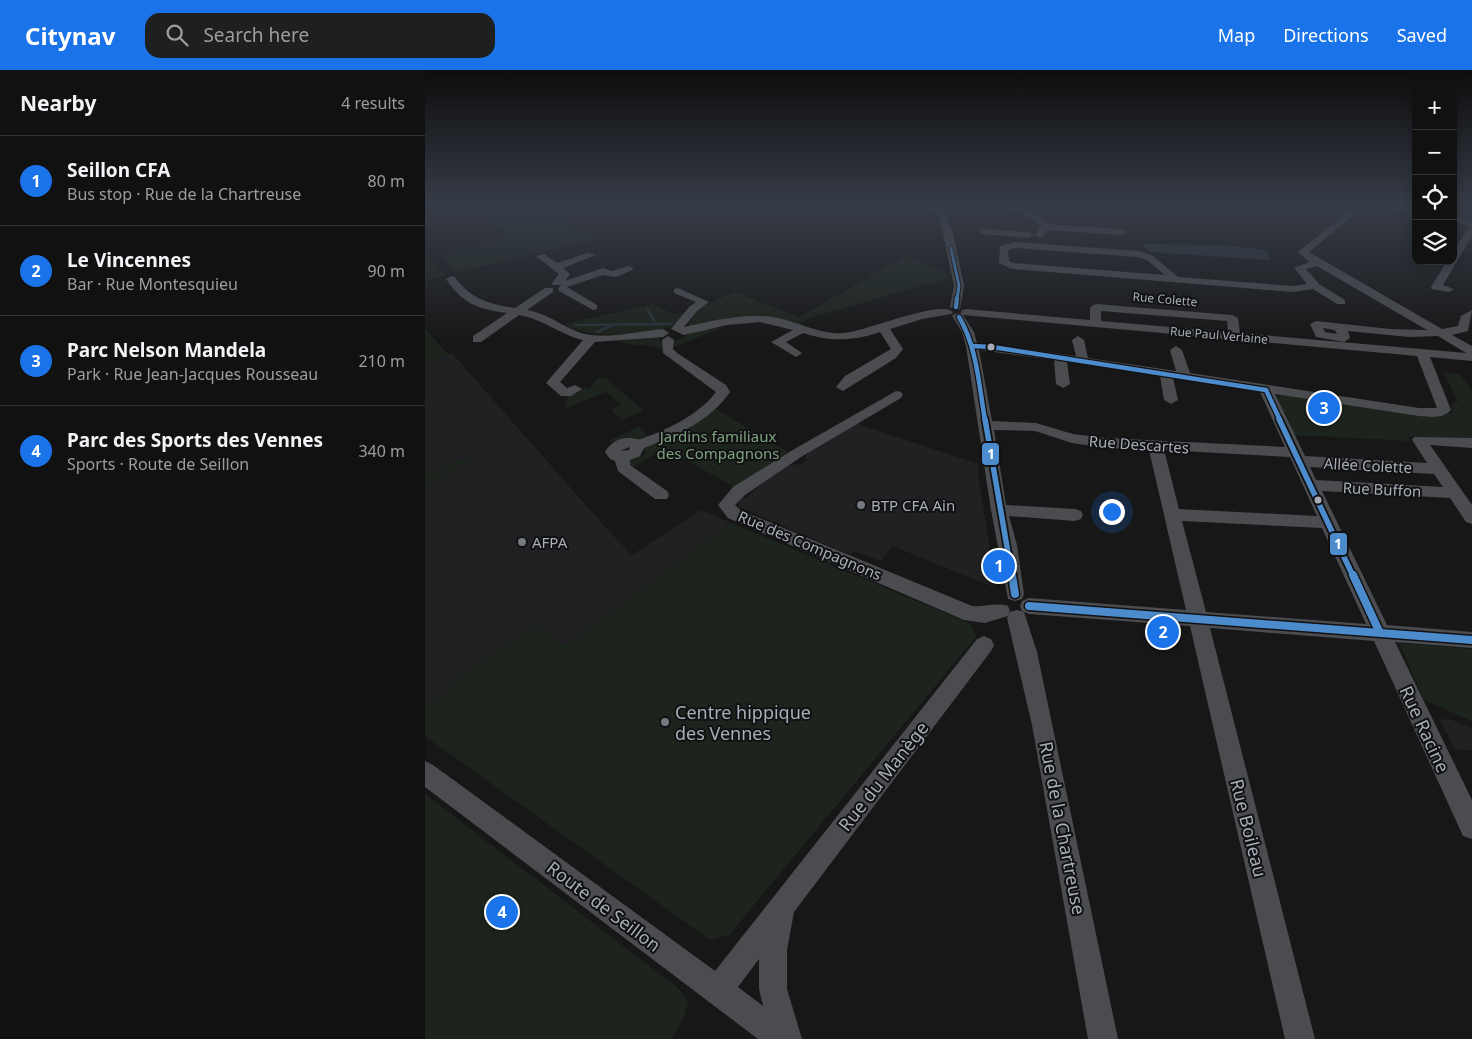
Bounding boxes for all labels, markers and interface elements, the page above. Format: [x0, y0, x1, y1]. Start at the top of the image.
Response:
search box [145, 13, 495, 58]
text: Citynav [25, 19, 115, 52]
icon: search [163, 21, 191, 49]
text: Search here [203, 22, 309, 48]
text: Map [1218, 23, 1255, 47]
text: Directions [1283, 23, 1369, 47]
text: Saved [1397, 23, 1447, 47]
map controls [1412, 85, 1457, 265]
button: + [1412, 85, 1457, 130]
text: Nearby [20, 89, 96, 117]
text: 4 results [341, 92, 405, 114]
button: − [1412, 130, 1457, 175]
text: Seillon CFA [67, 157, 170, 183]
text: 1 [31, 170, 41, 192]
text: 80 m [368, 170, 405, 192]
button: locate [1412, 175, 1457, 220]
text: Bus stop · Rue de la Chartreuse [67, 183, 301, 205]
button: layers [1412, 220, 1457, 265]
text: Le Vincennes [67, 247, 191, 273]
text: 2 [31, 260, 41, 282]
text: 90 m [368, 260, 405, 282]
text: Bar · Rue Montesquieu [67, 273, 238, 295]
street label: Rue Colette [1132, 288, 1198, 310]
street label: Rue Paul Verlaine [1169, 322, 1269, 348]
text: Parc Nelson Mandela [67, 337, 266, 363]
unlabelled marker [986, 342, 996, 352]
text: 3 [31, 350, 41, 372]
text: 210 m [358, 350, 405, 372]
text: Park · Rue Jean-Jacques Rousseau [67, 363, 318, 385]
pin: 3 [1308, 389, 1340, 427]
park label: Jardins familiaux des Compagnons [656, 426, 780, 463]
text: Parc des Sports des Vennes [67, 427, 323, 453]
street label: Rue Descartes [1088, 431, 1190, 457]
text: 4 [31, 440, 41, 462]
text: 340 m [358, 440, 405, 462]
line badge: 1 [981, 442, 1000, 466]
text: 1 [987, 444, 995, 463]
text: Sports · Route de Seillon [67, 453, 249, 475]
street label: Allée Colette [1323, 453, 1413, 477]
street label: Rue Buffon [1342, 477, 1422, 501]
place label: BTP CFA Ain [871, 495, 955, 515]
unlabelled marker [1313, 495, 1323, 505]
marker: BTP CFA Ain [855, 499, 867, 511]
your location [1099, 499, 1125, 525]
street label: Rue des Compagnons [735, 506, 885, 584]
place label: AFPA [532, 532, 568, 552]
line badge: 1 [1329, 532, 1348, 556]
text: 1 [1334, 534, 1342, 553]
marker: AFPA [516, 536, 528, 548]
pin: 1 [983, 547, 1015, 585]
pin: 2 [1147, 613, 1179, 651]
street label: Rue Racine [1394, 682, 1456, 776]
place label: Centre hippique des Vennes [675, 700, 811, 745]
marker: Centre hippique des Vennes [659, 716, 671, 728]
street label: Rue du Manège [833, 716, 933, 836]
street label: Rue de la Chartreuse [1034, 739, 1092, 917]
street label: Rue Boileau [1225, 776, 1273, 880]
street label: Route de Seillon [542, 855, 666, 957]
pin: 4 [486, 893, 518, 931]

